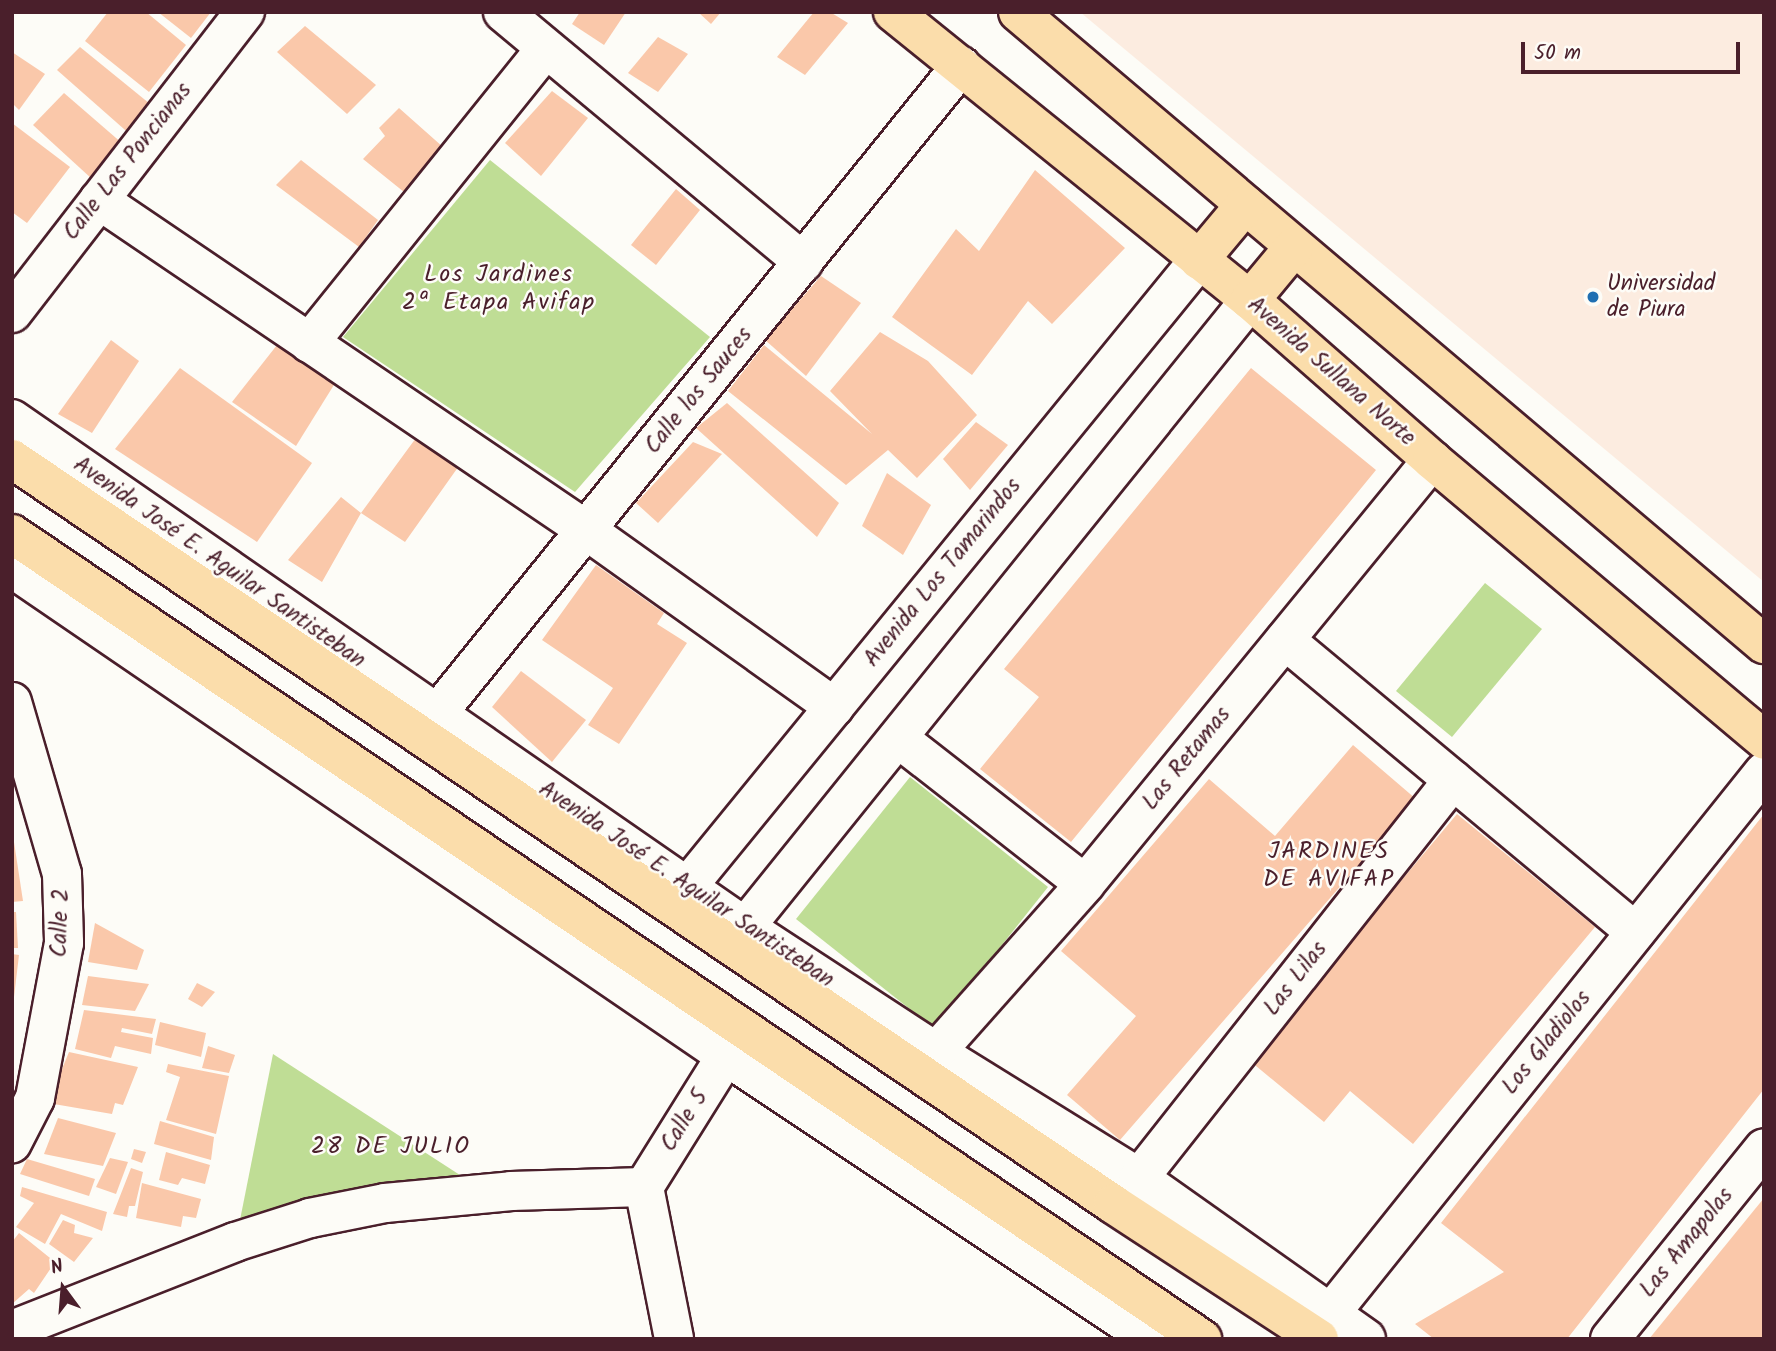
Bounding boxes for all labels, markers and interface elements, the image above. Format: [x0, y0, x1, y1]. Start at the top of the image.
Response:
scale bar [1524, 28, 1743, 72]
text: 50 m [1534, 37, 1581, 70]
street label: Calle Las Poncianas [58, 78, 198, 246]
district label: Los Jardines 2ª Etapa Avifap [417, 261, 581, 317]
place label: Universidad de Piura [1607, 270, 1715, 324]
marker: Universidad de Piura [1585, 289, 1601, 305]
street label: Avenida Sullana Norte [1241, 291, 1421, 453]
street label: Calle los Sauces [640, 322, 758, 460]
street label: Avenida José E. Aguilar Santisteban [68, 451, 370, 675]
street label: Avenida Los Tamarindos [858, 473, 1028, 673]
street label: Las Retamas [1137, 702, 1237, 816]
street label: Avenida José E. Aguilar Santisteban [533, 776, 839, 994]
district label: JARDINES DE AVIFAP [1264, 838, 1394, 894]
street label: Calle 2 [46, 888, 76, 958]
street label: Las Lilas [1258, 936, 1334, 1022]
street label: Los Gladiolos [1497, 985, 1597, 1101]
street label: Calle 5 [655, 1085, 715, 1157]
district label: 28 DE JULIO [312, 1133, 470, 1161]
street label: Las Amapolas [1634, 1183, 1740, 1303]
text: N [47, 1252, 67, 1284]
north arrow [28, 1253, 98, 1323]

